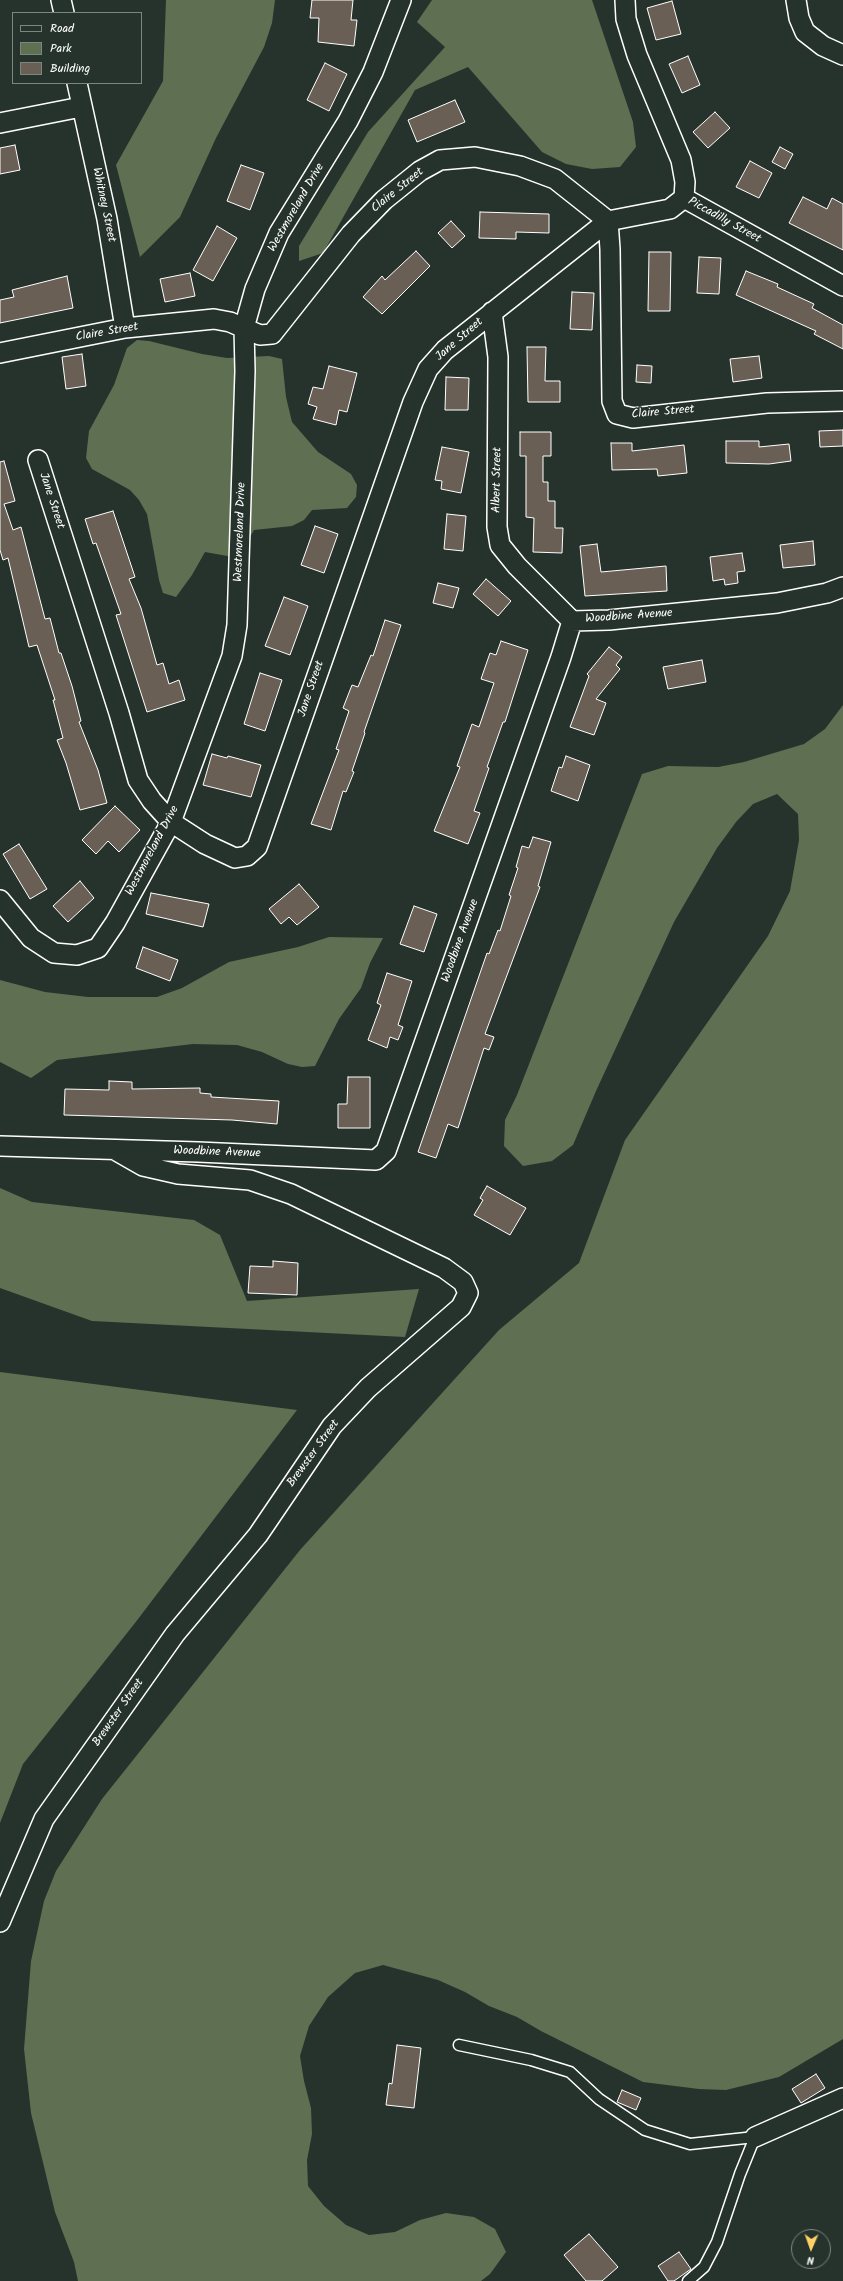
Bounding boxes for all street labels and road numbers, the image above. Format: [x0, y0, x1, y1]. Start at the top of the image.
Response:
street label: Westmoreland Drive [266, 161, 328, 255]
street label: Whitney Street [88, 166, 118, 244]
street label: Claire Street [369, 166, 427, 216]
street label: Piccadilly Street [685, 195, 763, 247]
street label: Jane Street [433, 315, 487, 365]
street label: Claire Street [75, 320, 139, 346]
street label: Claire Street [631, 403, 695, 423]
street label: Albert Street [490, 447, 506, 513]
street label: Jane Street [35, 471, 67, 531]
street label: Westmoreland Drive [232, 482, 250, 582]
street label: Woodbine Avenue [585, 607, 673, 627]
street label: Jane Street [296, 659, 328, 719]
street label: Westmoreland Drive [123, 804, 183, 898]
street label: Woodbine Avenue [439, 898, 483, 984]
street label: Woodbine Avenue [173, 1144, 261, 1162]
street label: Brewster Street [285, 1418, 343, 1490]
street label: Brewster Street [90, 1676, 148, 1750]

